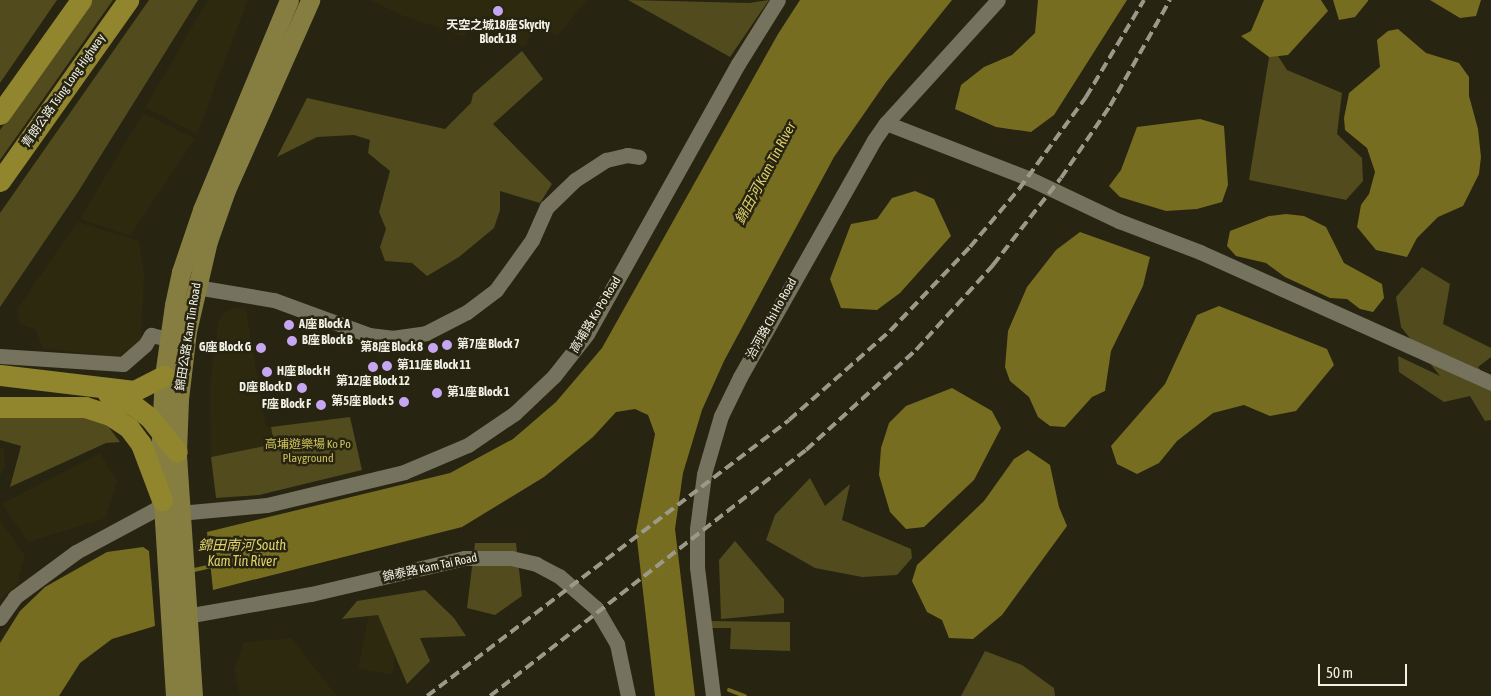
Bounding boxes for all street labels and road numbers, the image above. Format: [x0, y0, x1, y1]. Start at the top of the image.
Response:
street label: 青朗公路 Tsing Long Highway [19, 32, 109, 150]
street label: 高埔路 Ko Po Road [568, 274, 624, 356]
street label: 治河路 Chi Ho Road [744, 276, 800, 362]
street label: 錦田公路 Kam Tin Road [173, 282, 205, 392]
street label: 錦泰路 Kam Tai Road [381, 551, 479, 585]

